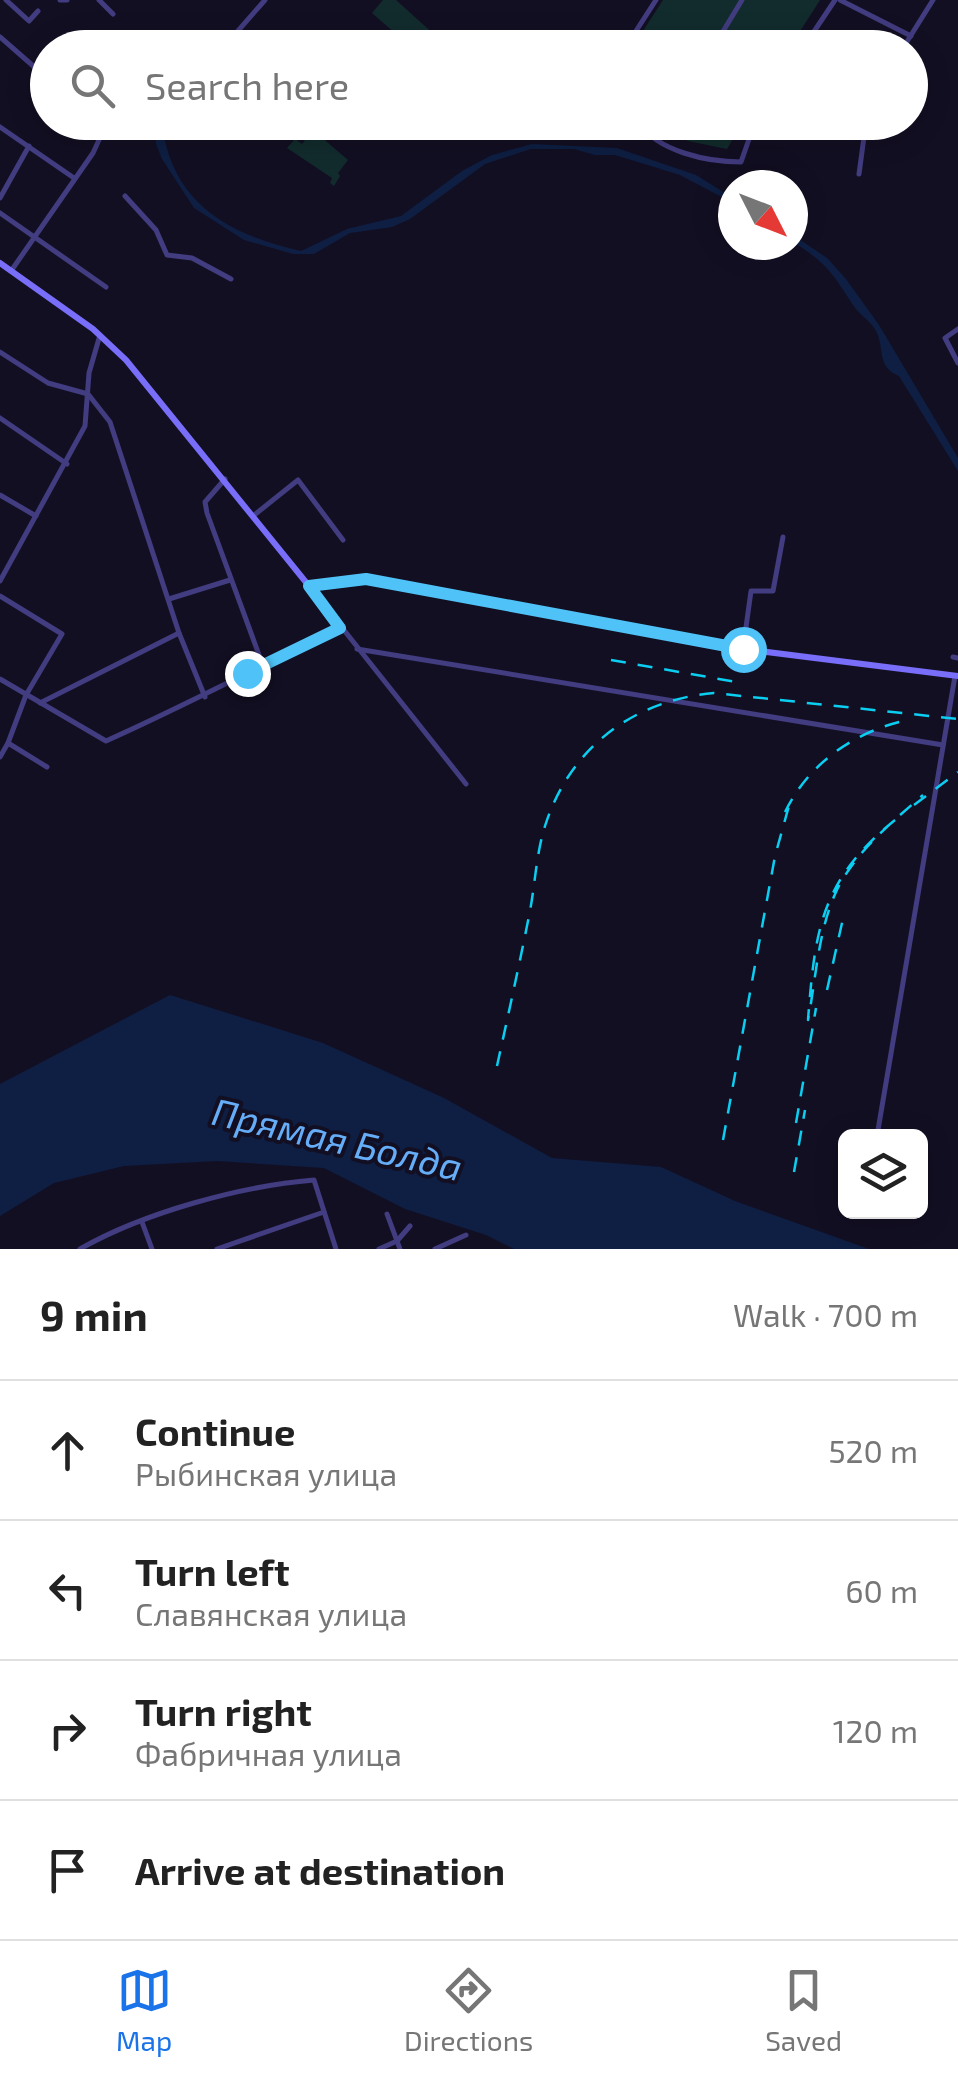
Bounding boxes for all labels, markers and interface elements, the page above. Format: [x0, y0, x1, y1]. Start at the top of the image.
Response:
search box [30, 30, 928, 140]
icon: search [65, 58, 120, 113]
text: Search here [145, 62, 349, 108]
north arrow [718, 170, 808, 260]
route start [721, 627, 767, 673]
route end [225, 651, 271, 697]
water label: Прямая Болда [208, 1087, 467, 1189]
map controls [838, 1129, 928, 1219]
button: layers [838, 1129, 928, 1219]
text: 9 min [40, 1289, 148, 1339]
text: Walk · 700 m [733, 1295, 918, 1333]
text: Continue [135, 1408, 295, 1454]
icon: ahead [40, 1423, 95, 1478]
text: 520 m [828, 1431, 918, 1469]
text: Рыбинская улица [135, 1454, 397, 1492]
text: Turn left [135, 1548, 290, 1594]
icon: left [40, 1563, 95, 1618]
text: 60 m [845, 1571, 918, 1609]
text: Славянская улица [135, 1594, 407, 1632]
text: Turn right [135, 1688, 312, 1734]
icon: right [40, 1703, 95, 1758]
text: 120 m [833, 1711, 918, 1749]
text: Фабричная улица [135, 1734, 402, 1772]
icon: arrive [40, 1843, 95, 1898]
text: Arrive at destination [135, 1847, 505, 1893]
tab: Map [116, 1963, 172, 2057]
tab: Directions [404, 1963, 533, 2057]
tab: Saved [765, 1963, 842, 2057]

